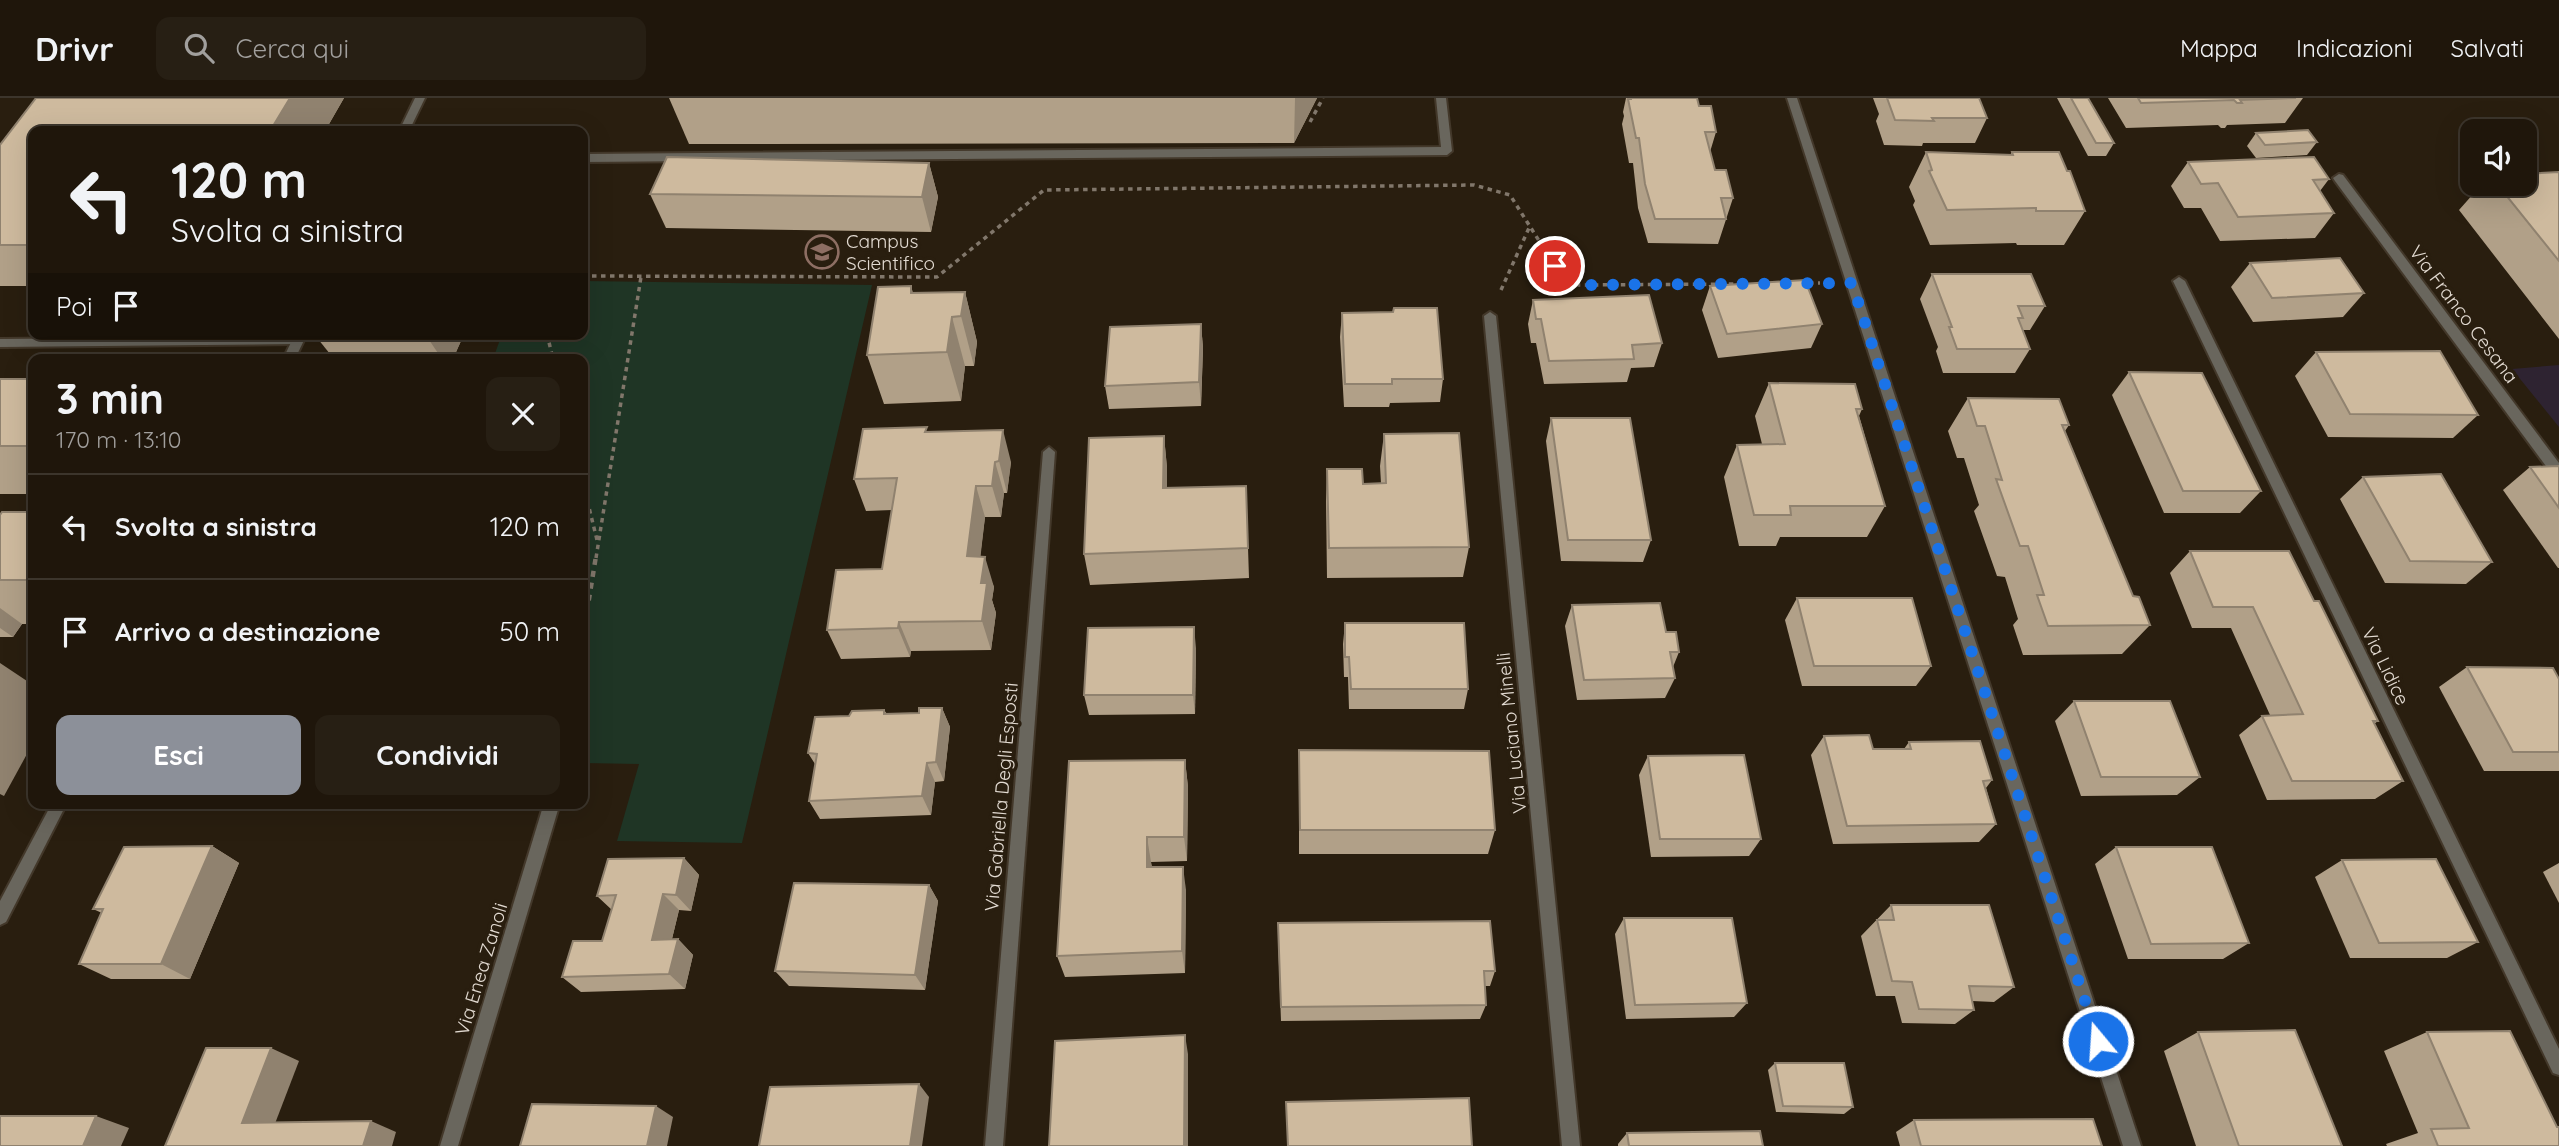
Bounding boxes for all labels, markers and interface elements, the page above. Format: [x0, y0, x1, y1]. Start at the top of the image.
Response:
search box [156, 17, 646, 80]
text: Drivr [35, 28, 114, 69]
icon: search [180, 29, 218, 67]
text: Cerca qui [236, 32, 349, 65]
text: Mappa [2180, 33, 2258, 63]
text: Indicazioni [2296, 33, 2413, 63]
text: Salvati [2451, 33, 2524, 63]
map controls [2460, 119, 2537, 196]
button: sound [2460, 119, 2537, 196]
text: 120 m [171, 149, 307, 210]
icon: left [56, 154, 147, 245]
text: Svolta a sinistra [171, 210, 404, 250]
place label: Campus Scientifico [846, 229, 935, 275]
school or university icon: Campus Scientifico [803, 233, 841, 271]
pin [1525, 236, 1585, 296]
street label: Via Franco Cesana [2404, 240, 2524, 388]
icon: arrive [1536, 247, 1574, 285]
icon: arrive [107, 287, 145, 325]
text: Poi [56, 290, 93, 323]
text: 3 min [56, 372, 164, 425]
button: close [486, 377, 560, 451]
text: 170 m · 13:10 [56, 425, 181, 454]
icon: left [56, 508, 94, 546]
text: Svolta a sinistra [115, 510, 317, 543]
text: 120 m [490, 510, 560, 543]
icon: arrive [56, 613, 94, 651]
text: Arrivo a destinazione [115, 615, 381, 648]
text: 50 m [500, 615, 560, 648]
street label: Via Lidice [2357, 623, 2415, 709]
street label: Via Luciano Minelli [1491, 651, 1531, 815]
street label: Via Gabriella Degli Esposti [979, 682, 1023, 912]
button: Esci [56, 715, 301, 795]
button: Condividi [315, 715, 560, 795]
street label: Via Enea Zanoli [449, 900, 513, 1038]
position arrow [2061, 1004, 2135, 1078]

